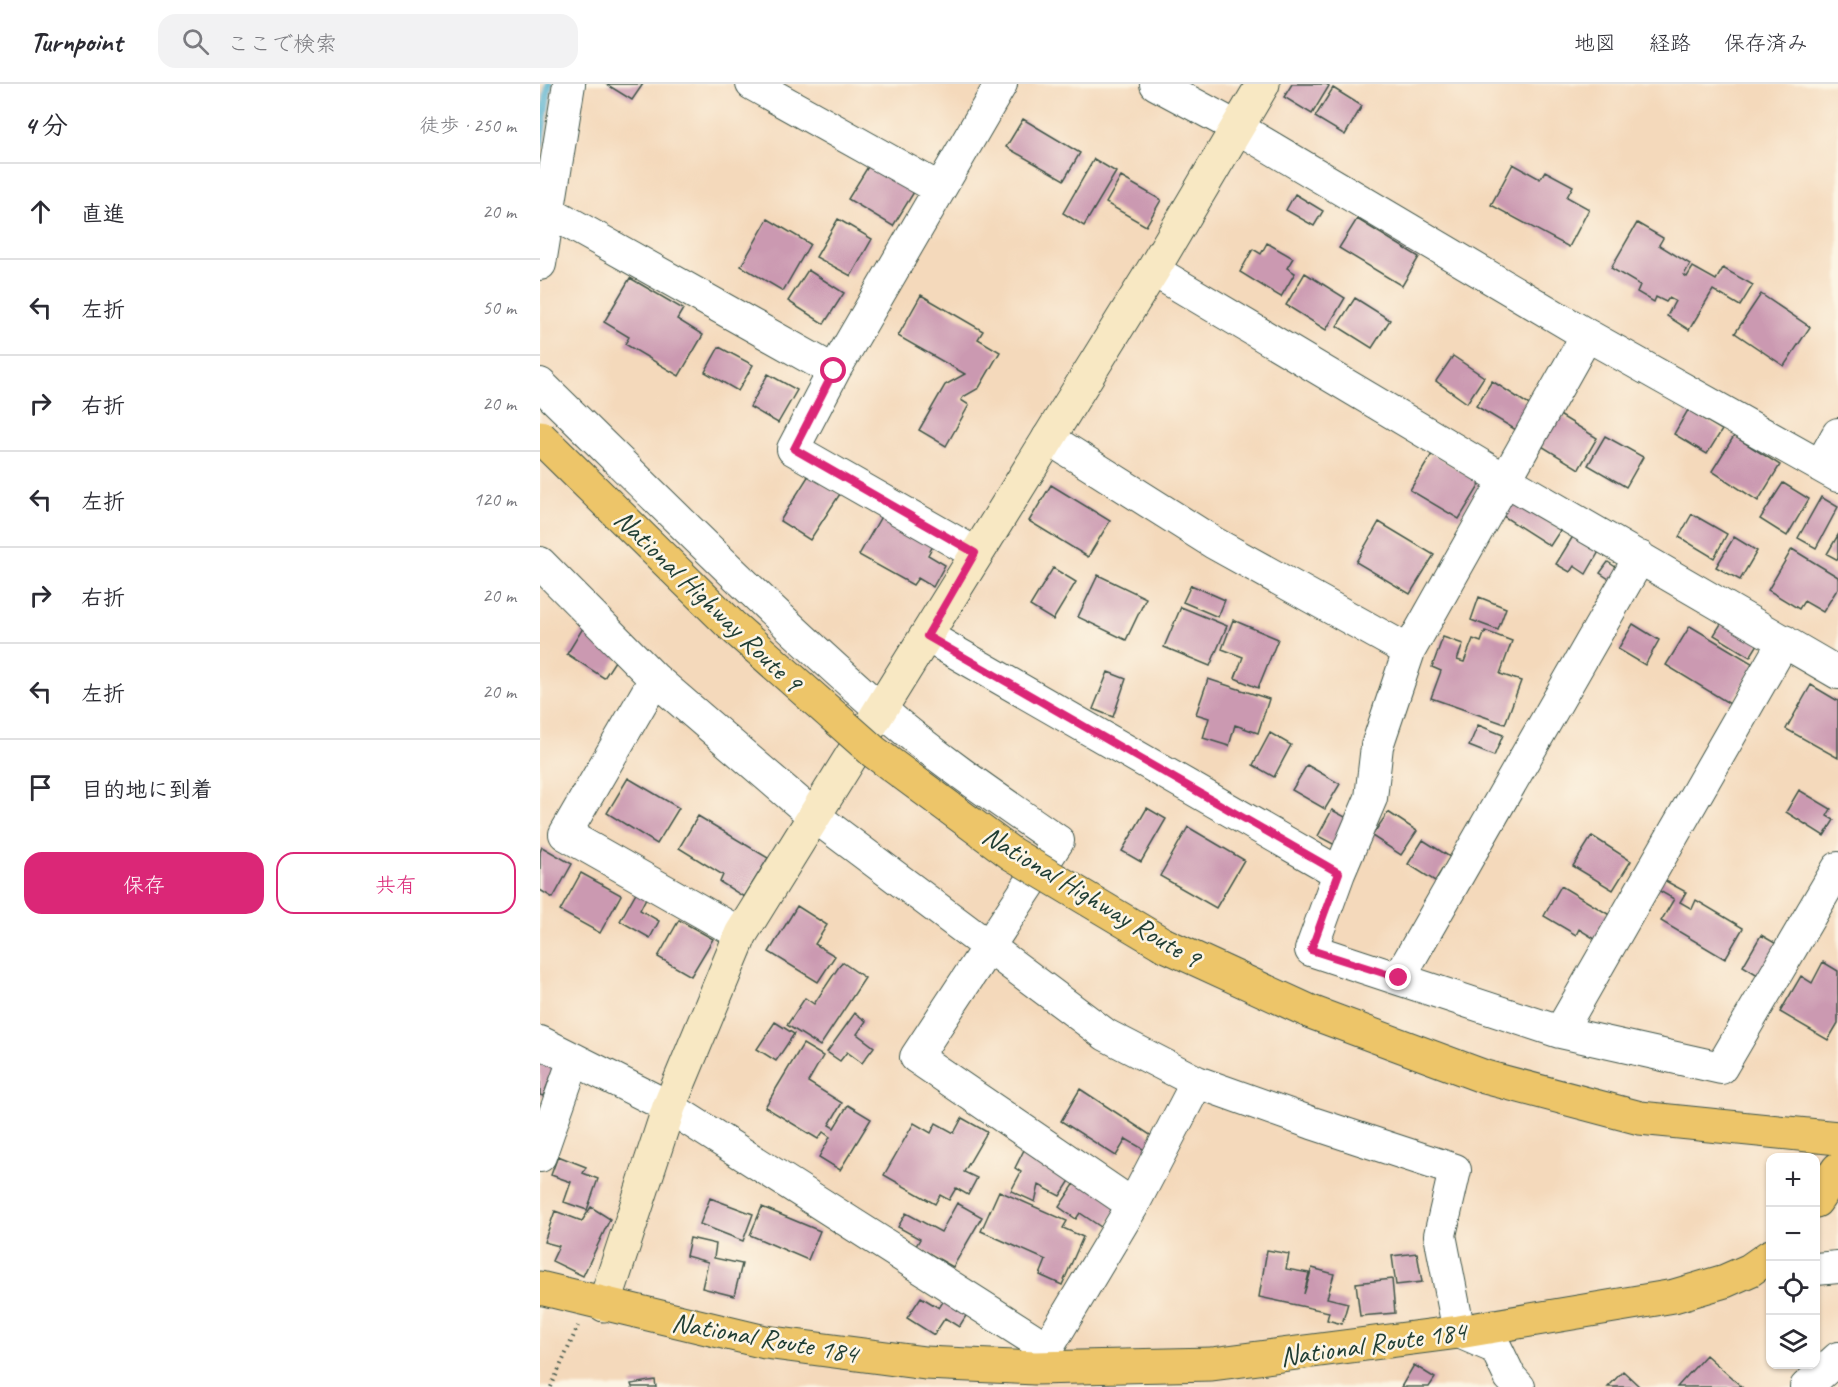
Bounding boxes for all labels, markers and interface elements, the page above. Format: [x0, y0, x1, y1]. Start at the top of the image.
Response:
search box [158, 14, 578, 68]
text: Turnpoint [30, 24, 122, 59]
icon: search [179, 25, 212, 58]
text: ここで検索 [227, 30, 337, 58]
text: 地図 [1574, 30, 1616, 56]
text: 経路 [1649, 30, 1691, 56]
text: 保存済み [1724, 30, 1808, 56]
text: 4 分 [24, 109, 68, 142]
text: 徒歩 · 250 m [420, 113, 516, 138]
icon: ahead [24, 195, 57, 228]
text: 20 m [482, 199, 516, 224]
text: 直進 [81, 200, 125, 228]
icon: left [24, 291, 57, 324]
text: 50 m [482, 295, 516, 320]
text: 左折 [81, 296, 125, 324]
route start [820, 357, 846, 383]
icon: right [24, 387, 57, 420]
text: 20 m [482, 391, 516, 416]
text: 右折 [81, 392, 125, 420]
icon: left [24, 483, 57, 516]
text: 120 m [473, 487, 516, 512]
text: 左折 [81, 488, 125, 516]
street label: National Highway Route 9 [607, 501, 812, 701]
icon: right [24, 579, 57, 612]
text: 20 m [482, 583, 516, 608]
text: 右折 [81, 584, 125, 612]
icon: left [24, 675, 57, 708]
text: 20 m [482, 679, 516, 704]
text: 左折 [81, 680, 125, 708]
icon: arrive [24, 771, 57, 804]
text: 目的地に到着 [81, 776, 213, 804]
street label: National Highway Route 9 [976, 817, 1209, 977]
button: 保存 [24, 852, 264, 914]
button: 共有 [276, 852, 516, 914]
route end [1385, 964, 1411, 990]
map controls [1766, 1153, 1820, 1369]
button: + [1766, 1153, 1820, 1207]
button: − [1766, 1207, 1820, 1261]
button: locate [1766, 1261, 1820, 1315]
street label: National Route 184 [669, 1304, 863, 1371]
street label: National Route 184 [1278, 1313, 1471, 1374]
button: layers [1766, 1315, 1820, 1369]

